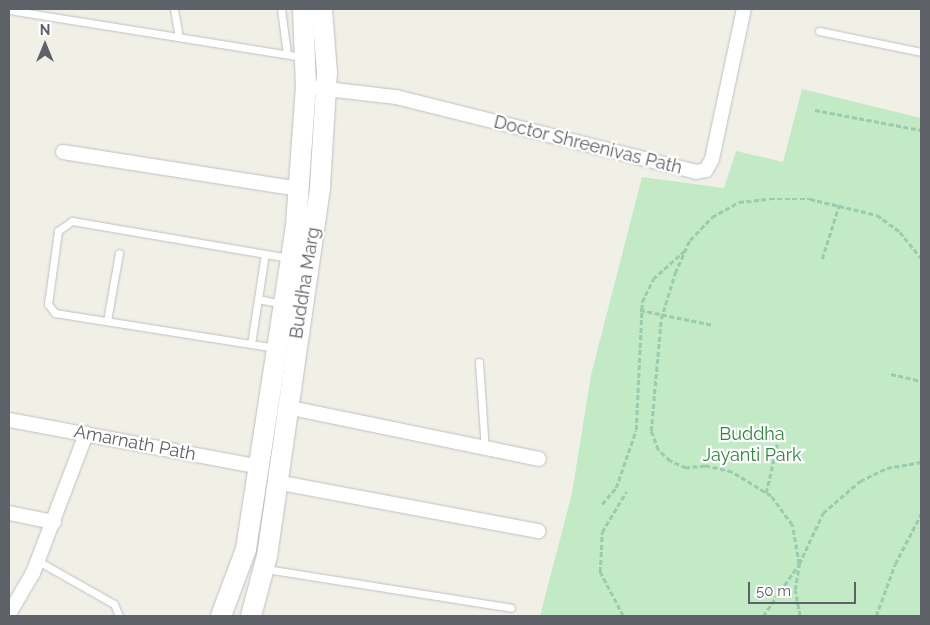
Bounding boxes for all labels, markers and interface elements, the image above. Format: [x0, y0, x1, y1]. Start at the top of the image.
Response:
north arrow [20, 20, 70, 70]
text: N [40, 22, 50, 38]
street label: Doctor Shreenivas Path [491, 111, 685, 179]
street label: Buddha Marg [286, 226, 324, 340]
street label: Amarnath Path [72, 421, 198, 465]
park label: Buddha Jayanti Park [702, 424, 802, 466]
scale bar [750, 572, 858, 604]
text: 50 m [756, 582, 791, 600]

